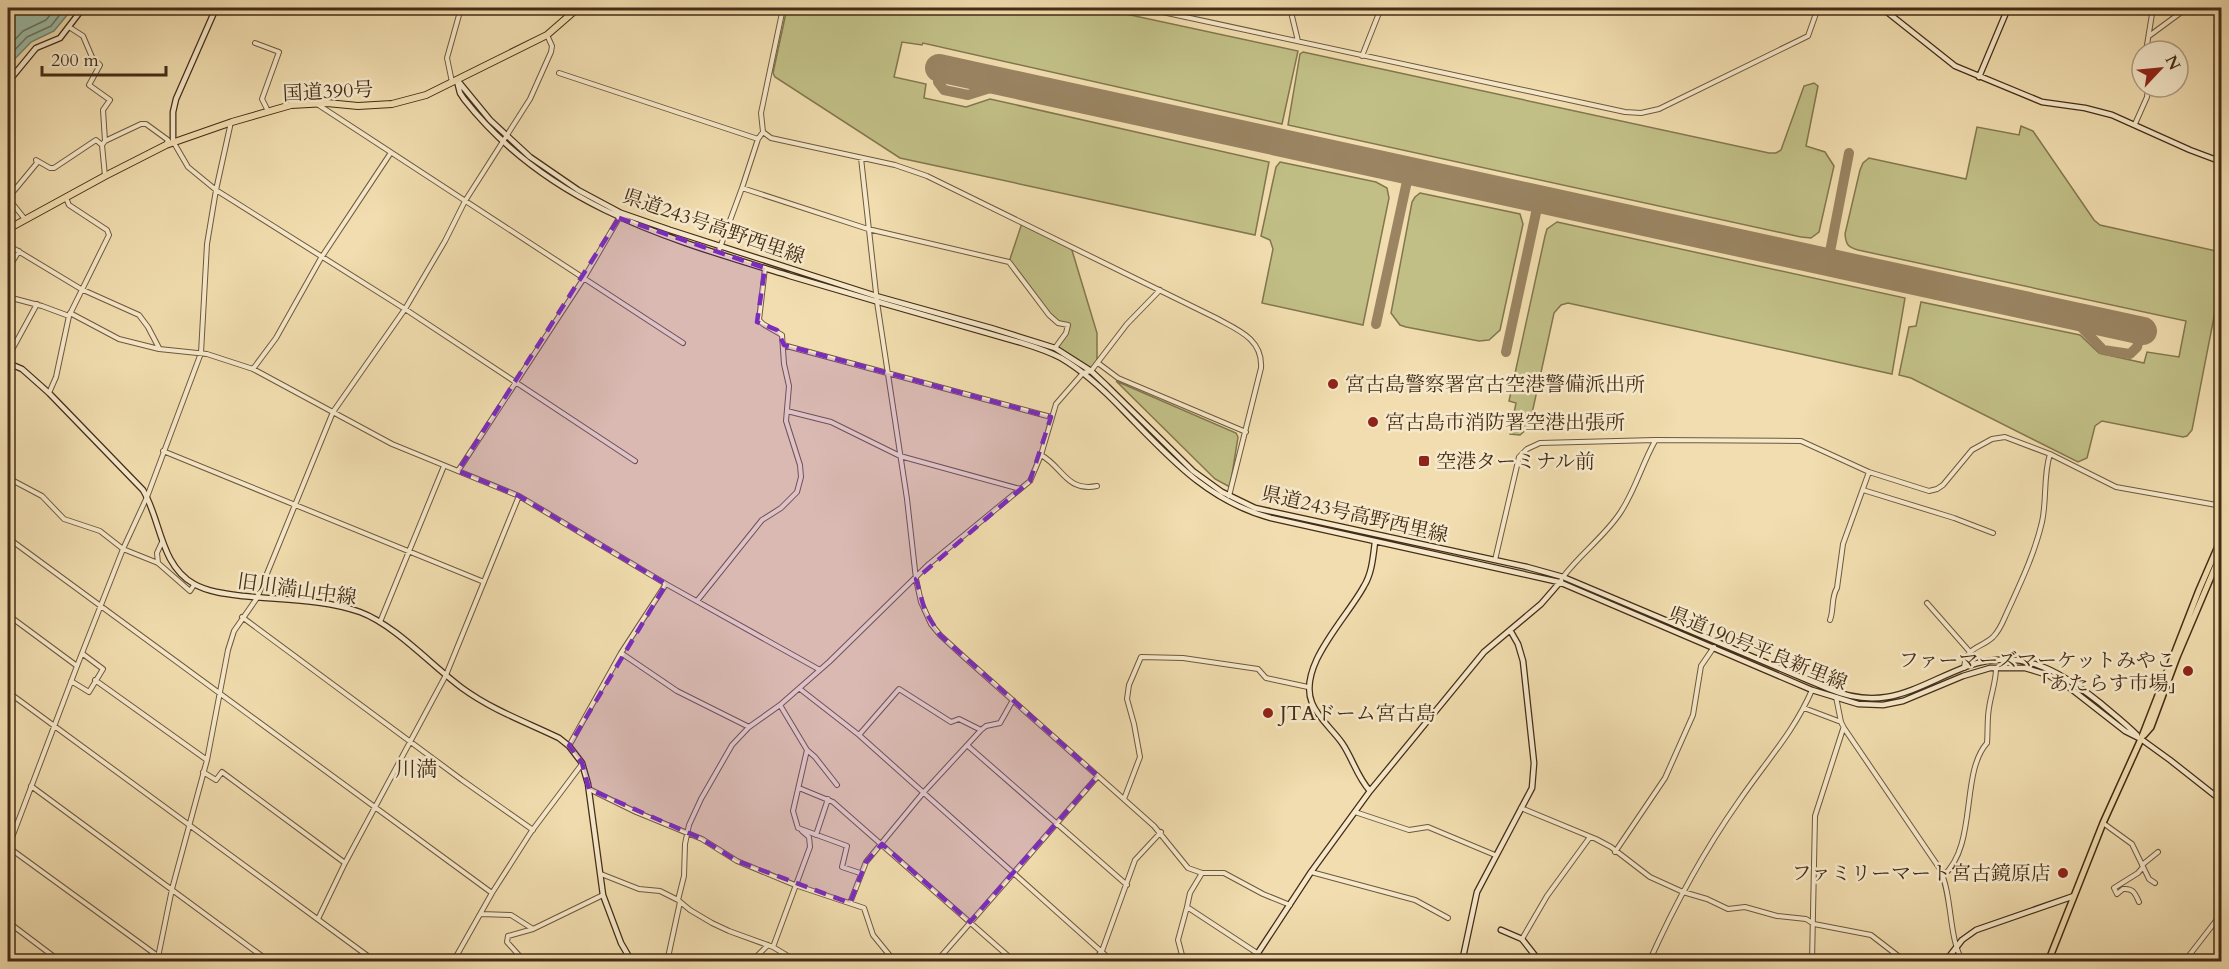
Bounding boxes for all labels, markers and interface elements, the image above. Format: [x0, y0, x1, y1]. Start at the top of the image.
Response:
scale bar [42, 39, 166, 77]
north arrow [2130, 39, 2190, 99]
text: 200 m [51, 48, 99, 73]
text: N [2160, 52, 2186, 74]
street label: 国道390号 [282, 76, 374, 107]
street label: 県道243号高野西里線 [619, 183, 808, 270]
place label: 宮古島警察署宮古空港警備派出所 [1345, 371, 1645, 398]
marker: 宮古島警察署宮古空港警備派出所 [1326, 377, 1340, 391]
place label: 宮古島市消防署空港出張所 [1385, 409, 1625, 436]
marker: 宮古島市消防署空港出張所 [1366, 415, 1380, 429]
place label: 空港ターミナル前 [1436, 448, 1595, 475]
marker: 空港ターミナル前 [1417, 454, 1431, 468]
street label: 県道243号高野西里線 [1259, 480, 1451, 549]
street label: 旧川満山中線 [236, 568, 358, 611]
street label: 県道190号平良新里線 [1664, 600, 1851, 697]
place label: ファーマーズマーケットみやこ 「あたらす市場」 [1899, 647, 2176, 697]
marker: ファーマーズマーケットみやこ 「あたらす市場」 [2181, 664, 2195, 678]
place label: JTAドーム宮古島 [1277, 700, 1436, 727]
marker: JTAドーム宮古島 [1261, 706, 1275, 720]
district label: 川満 [395, 755, 437, 784]
place label: ファミリーマート宮古鏡原店 [1791, 860, 2051, 887]
marker: ファミリーマート宮古鏡原店 [2056, 866, 2070, 880]

